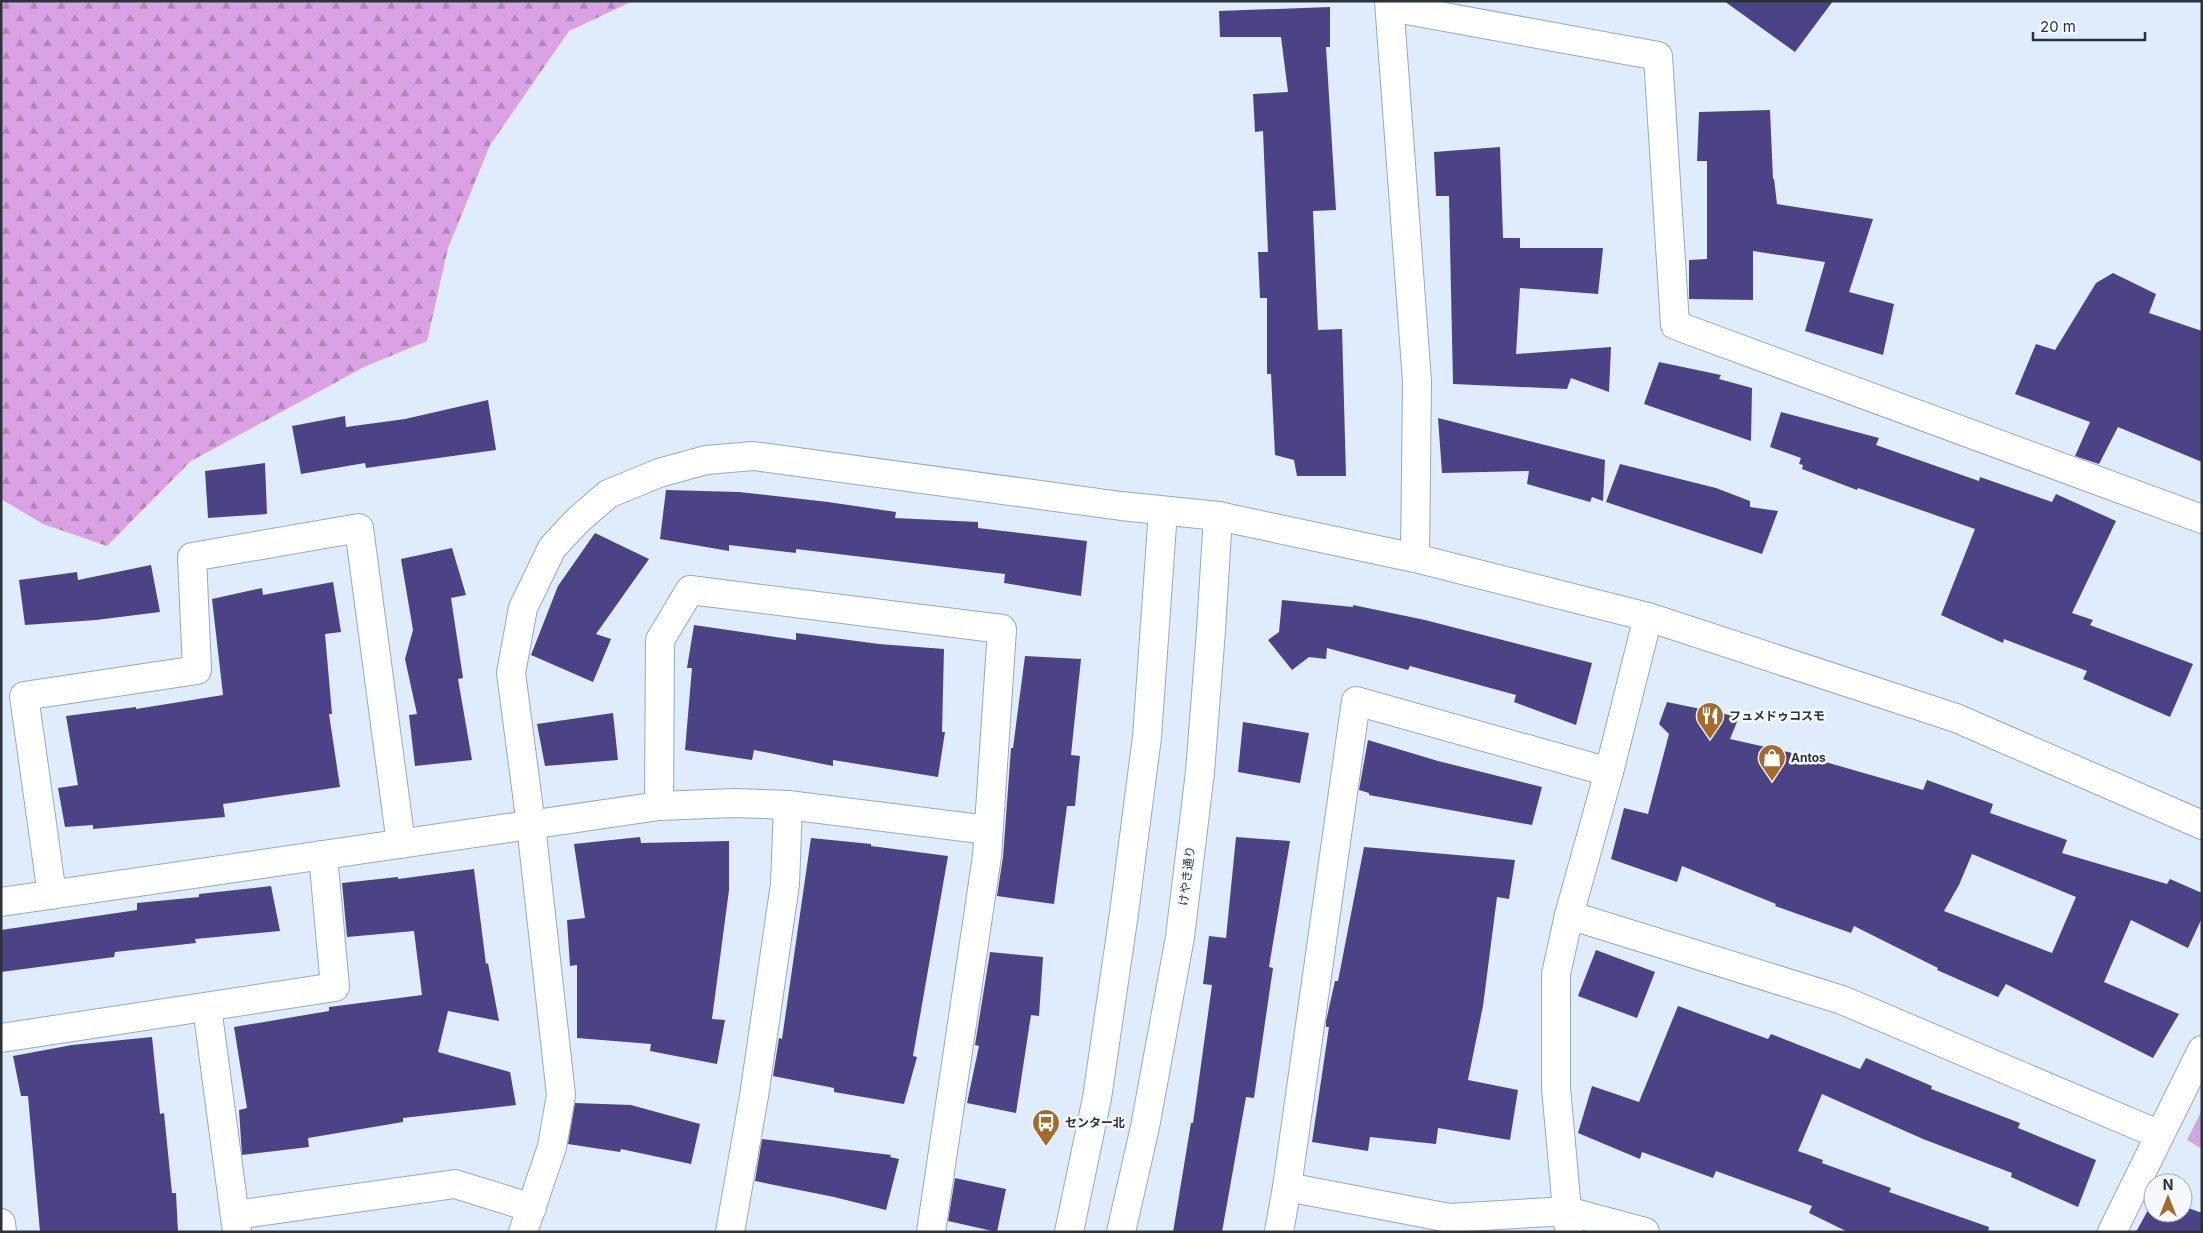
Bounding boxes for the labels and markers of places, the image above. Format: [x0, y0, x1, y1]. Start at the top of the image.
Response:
restaurant icon: フュメドゥコスモ [1695, 701, 1725, 740]
place label: フュメドゥコスモ [1729, 708, 1825, 723]
shop icon: Antos [1757, 743, 1787, 782]
place label: Antos [1791, 750, 1826, 765]
bus stop icon: センター北 [1031, 1108, 1061, 1147]
place label: センター北 [1065, 1115, 1125, 1130]

